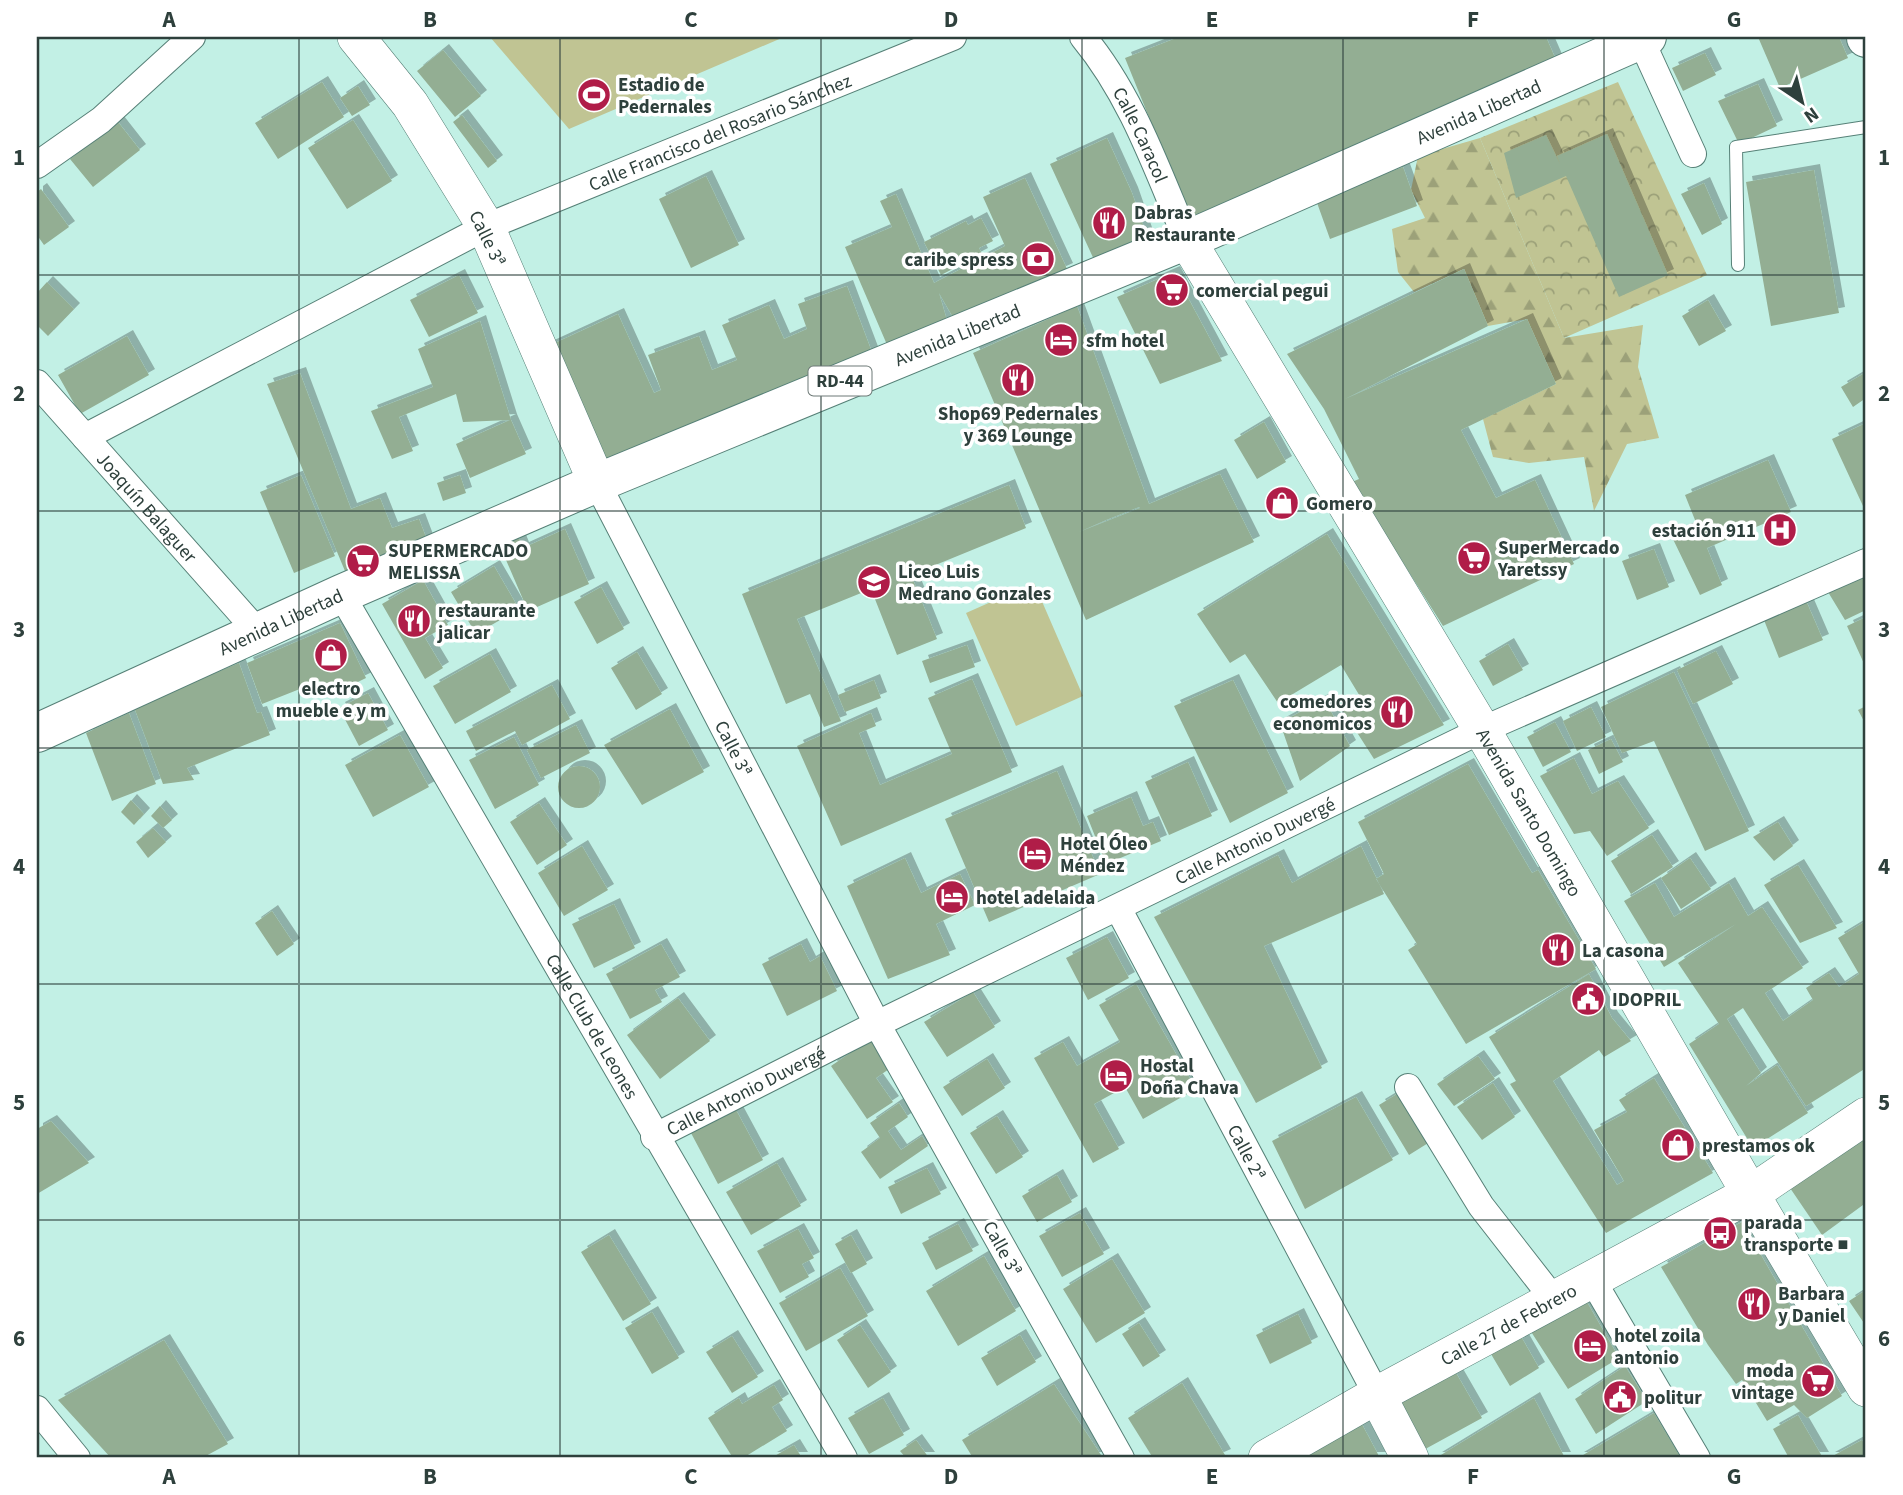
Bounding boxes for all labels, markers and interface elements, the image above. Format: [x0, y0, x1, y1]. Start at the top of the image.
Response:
text: A [161, 3, 176, 36]
text: B [423, 3, 437, 36]
text: C [684, 3, 698, 36]
text: D [944, 3, 958, 36]
text: E [1206, 3, 1218, 36]
text: F [1467, 3, 1479, 36]
text: G [1727, 3, 1741, 36]
north arrow [1766, 66, 1836, 136]
street label: Calle Francisco del Rosario Sánchez [585, 68, 856, 199]
place label: Estadio de Pedernales [618, 72, 712, 121]
street label: Avenida Libertad [1412, 73, 1546, 152]
sports icon: Estadio de Pedernales [575, 76, 613, 114]
street label: Calle Caracol [1105, 83, 1174, 187]
text: N [1798, 100, 1824, 129]
text: 1 [13, 141, 25, 174]
text: 1 [1878, 141, 1890, 174]
place label: Dabras Restaurante [1134, 200, 1236, 249]
restaurant icon: Dabras Restaurante [1090, 204, 1128, 242]
street label: Calle 3ª [462, 206, 512, 271]
bank icon: caribe spress [1019, 240, 1057, 278]
place label: caribe spress [905, 247, 1014, 274]
supermarket icon: comercial pegui [1153, 271, 1191, 309]
place label: comercial pegui [1196, 278, 1329, 305]
street label: Avenida Libertad [891, 298, 1025, 374]
hotel icon: sfm hotel [1042, 321, 1080, 359]
place label: sfm hotel [1086, 328, 1165, 355]
restaurant icon: Shop69 Pedernales y 369 Lounge [999, 361, 1037, 399]
road number: RD-44 [808, 366, 872, 396]
text: 2 [13, 377, 25, 410]
text: 2 [1878, 377, 1890, 410]
place label: Shop69 Pedernales y 369 Lounge [938, 401, 1098, 450]
street label: Joaquín Balaguer [90, 447, 203, 570]
shop icon: Gomero [1263, 484, 1301, 522]
place label: Gomero [1306, 491, 1373, 518]
hospital icon: estación 911 [1761, 511, 1799, 549]
place label: estación 911 [1652, 518, 1756, 545]
place label: SuperMercado Yaretssy [1497, 535, 1620, 584]
place label: SUPERMERCADO MELISSA [388, 538, 528, 587]
supermarket icon: SuperMercado Yaretssy [1455, 539, 1493, 577]
supermarket icon: SUPERMERCADO MELISSA [344, 542, 382, 580]
place label: Liceo Luis Medrano Gonzales [898, 559, 1051, 608]
school or university icon: Liceo Luis Medrano Gonzales [855, 563, 893, 601]
street label: Avenida Libertad [215, 583, 348, 663]
place label: restaurante jalicar [437, 598, 536, 647]
restaurant icon: restaurante jalicar [395, 602, 433, 640]
text: 3 [13, 613, 25, 646]
text: 3 [1878, 613, 1890, 646]
shop icon: electro mueble e y m [312, 636, 350, 674]
place label: electro mueble e y m [276, 676, 386, 725]
place label: comedores economicos [1273, 689, 1372, 738]
restaurant icon: comedores economicos [1378, 693, 1416, 731]
street label: Calle 3ª [707, 716, 758, 781]
street label: Avenida Santo Domingo [1469, 724, 1588, 902]
street label: Calle Antonio Duvergé [1171, 791, 1340, 892]
place label: Hotel Óleo Méndez [1060, 831, 1148, 880]
hotel icon: Hotel Óleo Méndez [1016, 835, 1054, 873]
text: 4 [13, 850, 25, 883]
text: 4 [1878, 850, 1890, 883]
hotel icon: hotel adelaida [933, 878, 971, 916]
place label: hotel adelaida [976, 885, 1095, 912]
restaurant icon: La casona [1539, 931, 1577, 969]
place label: La casona [1582, 938, 1664, 965]
street label: Calle Club de Leones [538, 949, 644, 1105]
public building icon: IDOPRIL [1569, 980, 1607, 1018]
place label: IDOPRIL [1612, 987, 1681, 1014]
street label: Calle Antonio Duvergé [662, 1040, 831, 1143]
place label: Hostal Doña Chava [1140, 1053, 1239, 1102]
hotel icon: Hostal Doña Chava [1097, 1057, 1135, 1095]
text: 5 [13, 1086, 25, 1119]
text: 5 [1878, 1086, 1890, 1119]
street label: Calle 2ª [1220, 1120, 1272, 1185]
shop icon: prestamos ok [1659, 1126, 1697, 1164]
place label: prestamos ok [1702, 1133, 1816, 1160]
place label: parada transporte ■ [1744, 1210, 1849, 1259]
bus stop icon: parada transporte ■ [1701, 1214, 1739, 1252]
street label: Calle 3ª [975, 1216, 1028, 1281]
street label: Calle 27 de Febrero [1436, 1278, 1582, 1373]
place label: Barbara y Daniel [1778, 1281, 1846, 1330]
restaurant icon: Barbara y Daniel [1735, 1285, 1773, 1323]
text: 6 [13, 1322, 25, 1355]
text: 6 [1878, 1322, 1890, 1355]
place label: hotel zoila antonio [1614, 1323, 1701, 1372]
hotel icon: hotel zoila antonio [1571, 1327, 1609, 1365]
place label: moda vintage [1731, 1358, 1794, 1407]
supermarket icon: moda vintage [1799, 1362, 1837, 1400]
public building icon: politur [1601, 1378, 1639, 1416]
place label: politur [1644, 1385, 1702, 1412]
text: A [161, 1460, 176, 1493]
text: B [423, 1460, 437, 1493]
text: C [684, 1460, 698, 1493]
text: D [944, 1460, 958, 1493]
text: E [1206, 1460, 1218, 1493]
text: F [1467, 1460, 1479, 1493]
text: G [1727, 1460, 1741, 1493]

